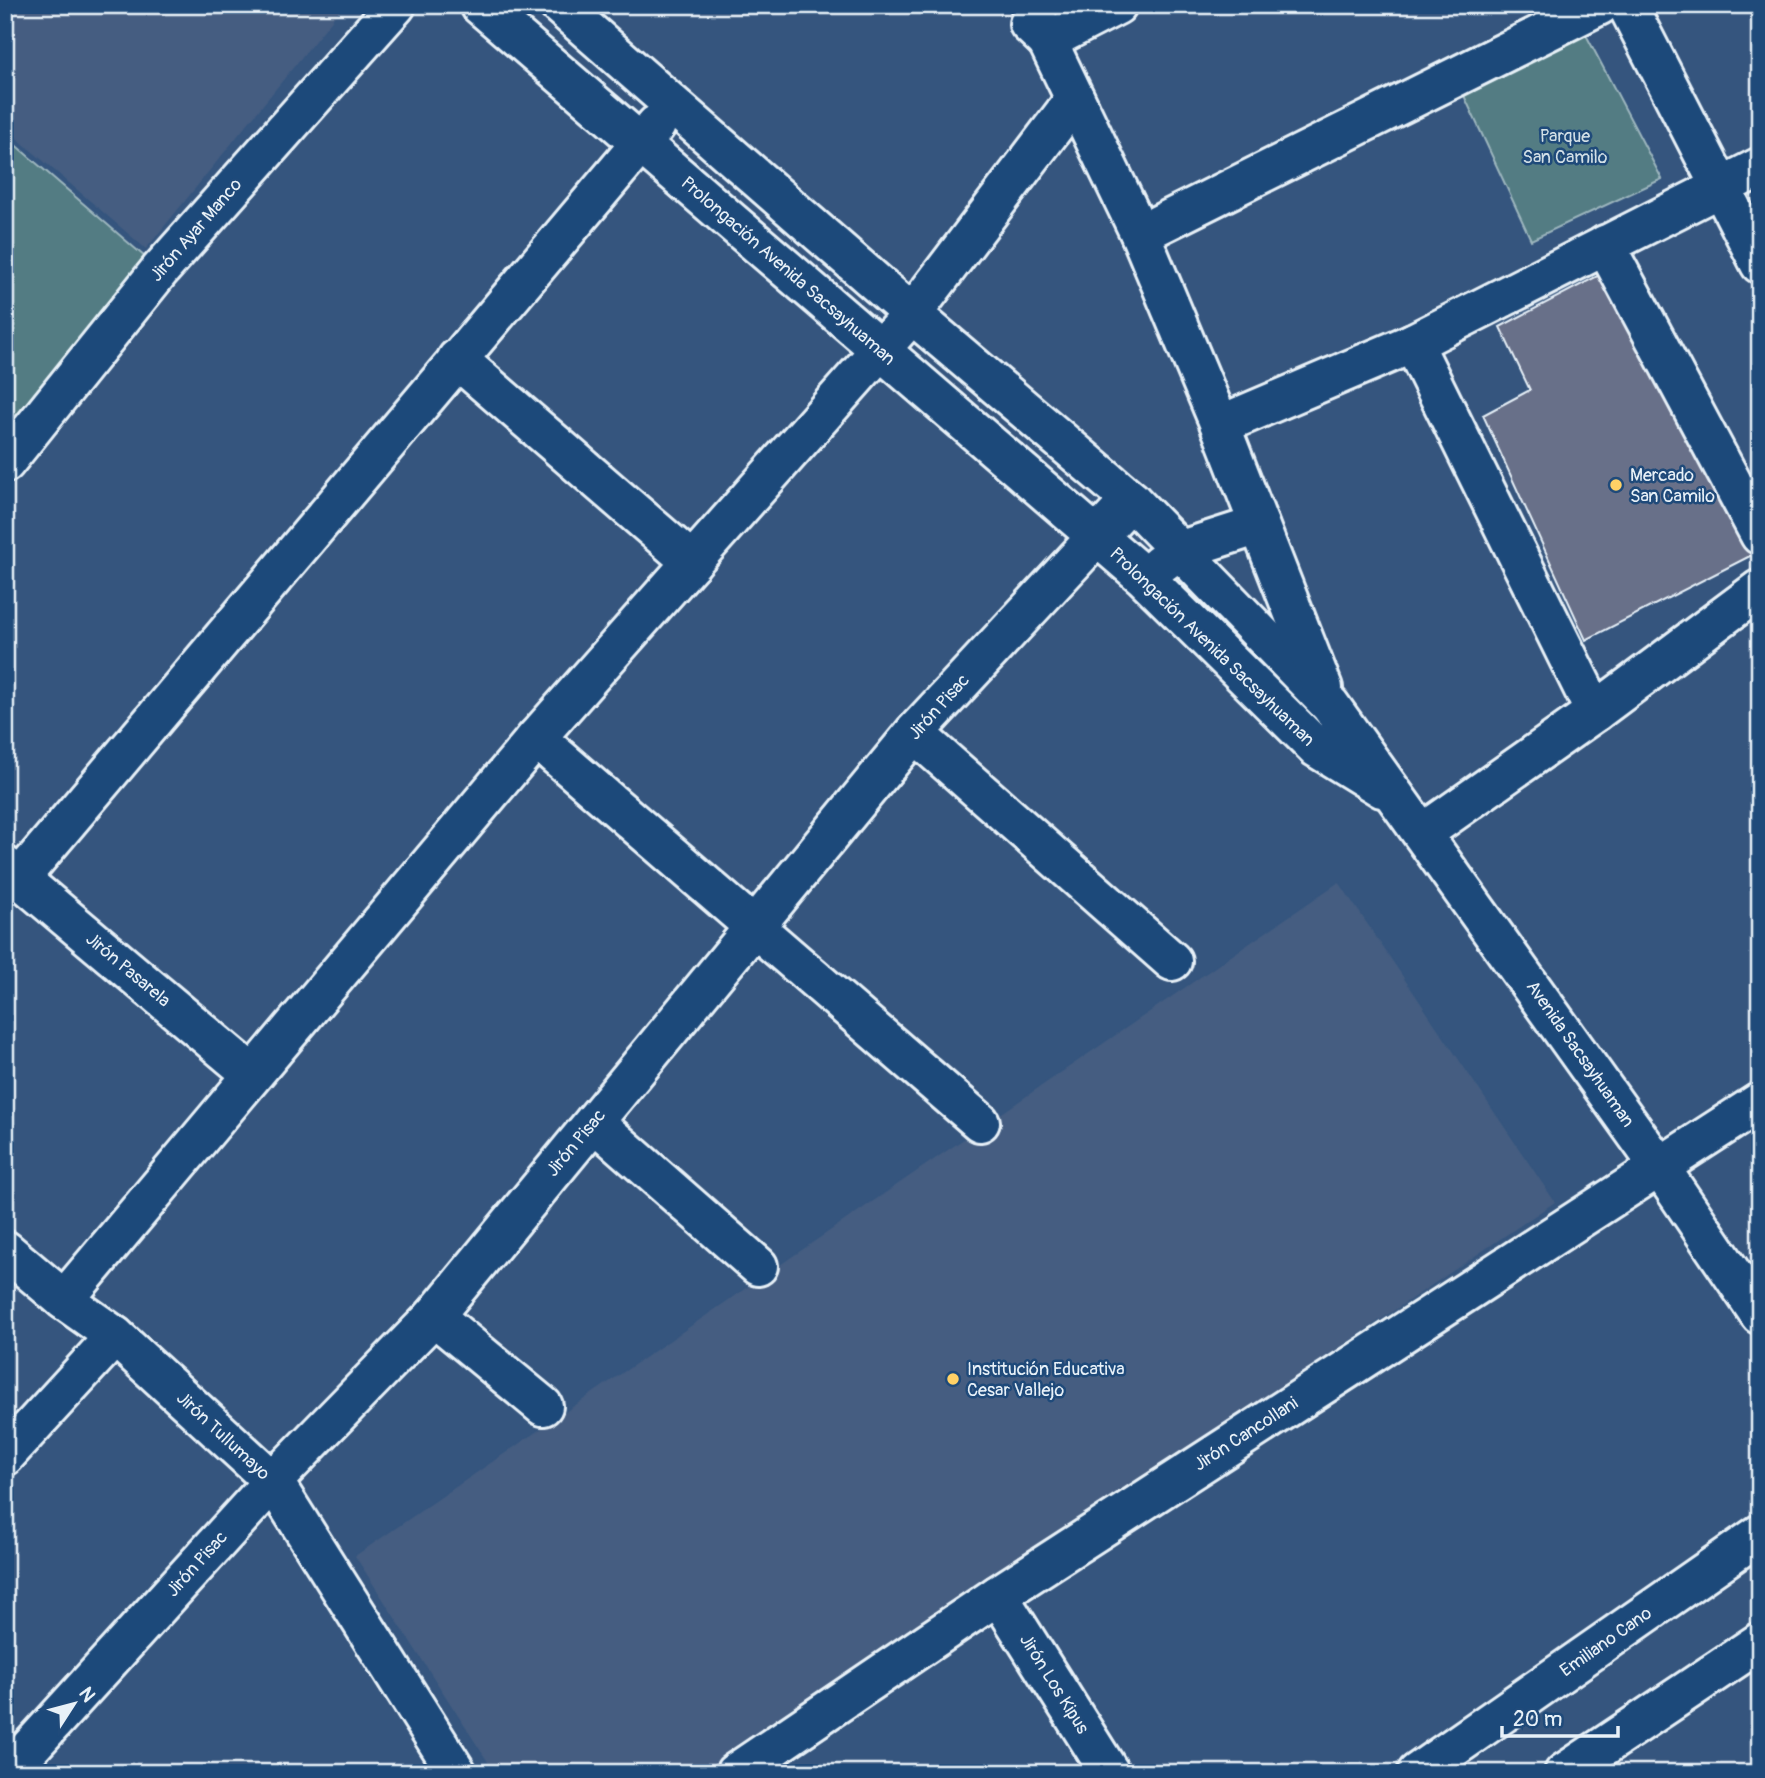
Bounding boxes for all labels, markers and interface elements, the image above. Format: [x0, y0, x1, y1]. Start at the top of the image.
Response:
park label: Parque San Camilo [1522, 125, 1608, 169]
street label: Prolongación Avenida Sacsayhuaman [676, 172, 900, 370]
street label: Jirón Ayar Manco [145, 173, 247, 286]
place label: Mercado San Camilo [1630, 464, 1715, 508]
marker: Mercado San Camilo [1608, 477, 1624, 493]
street label: Prolongación Avenida Sacsayhuaman [1105, 543, 1319, 751]
street label: Jirón Pisac [903, 669, 975, 745]
street label: Jirón Pasarela [81, 928, 175, 1012]
street label: Avenida Sacsayhuaman [1521, 976, 1639, 1132]
street label: Jirón Pisac [541, 1105, 611, 1181]
place label: Institución Educativa Cesar Vallejo [967, 1358, 1125, 1402]
marker: Institución Educativa Cesar Vallejo [945, 1371, 961, 1387]
street label: Jirón Tullumayo [171, 1387, 275, 1485]
street label: Jirón Cancollani [1189, 1392, 1303, 1476]
street label: Jirón Pisac [161, 1526, 233, 1602]
street label: Emiliano Cano [1556, 1602, 1657, 1682]
street label: Jirón Los Kipus [1014, 1630, 1094, 1738]
north arrow [38, 1670, 108, 1740]
text: N [73, 1682, 101, 1707]
scale bar [1502, 1694, 1618, 1738]
text: 20 m [1513, 1706, 1562, 1733]

